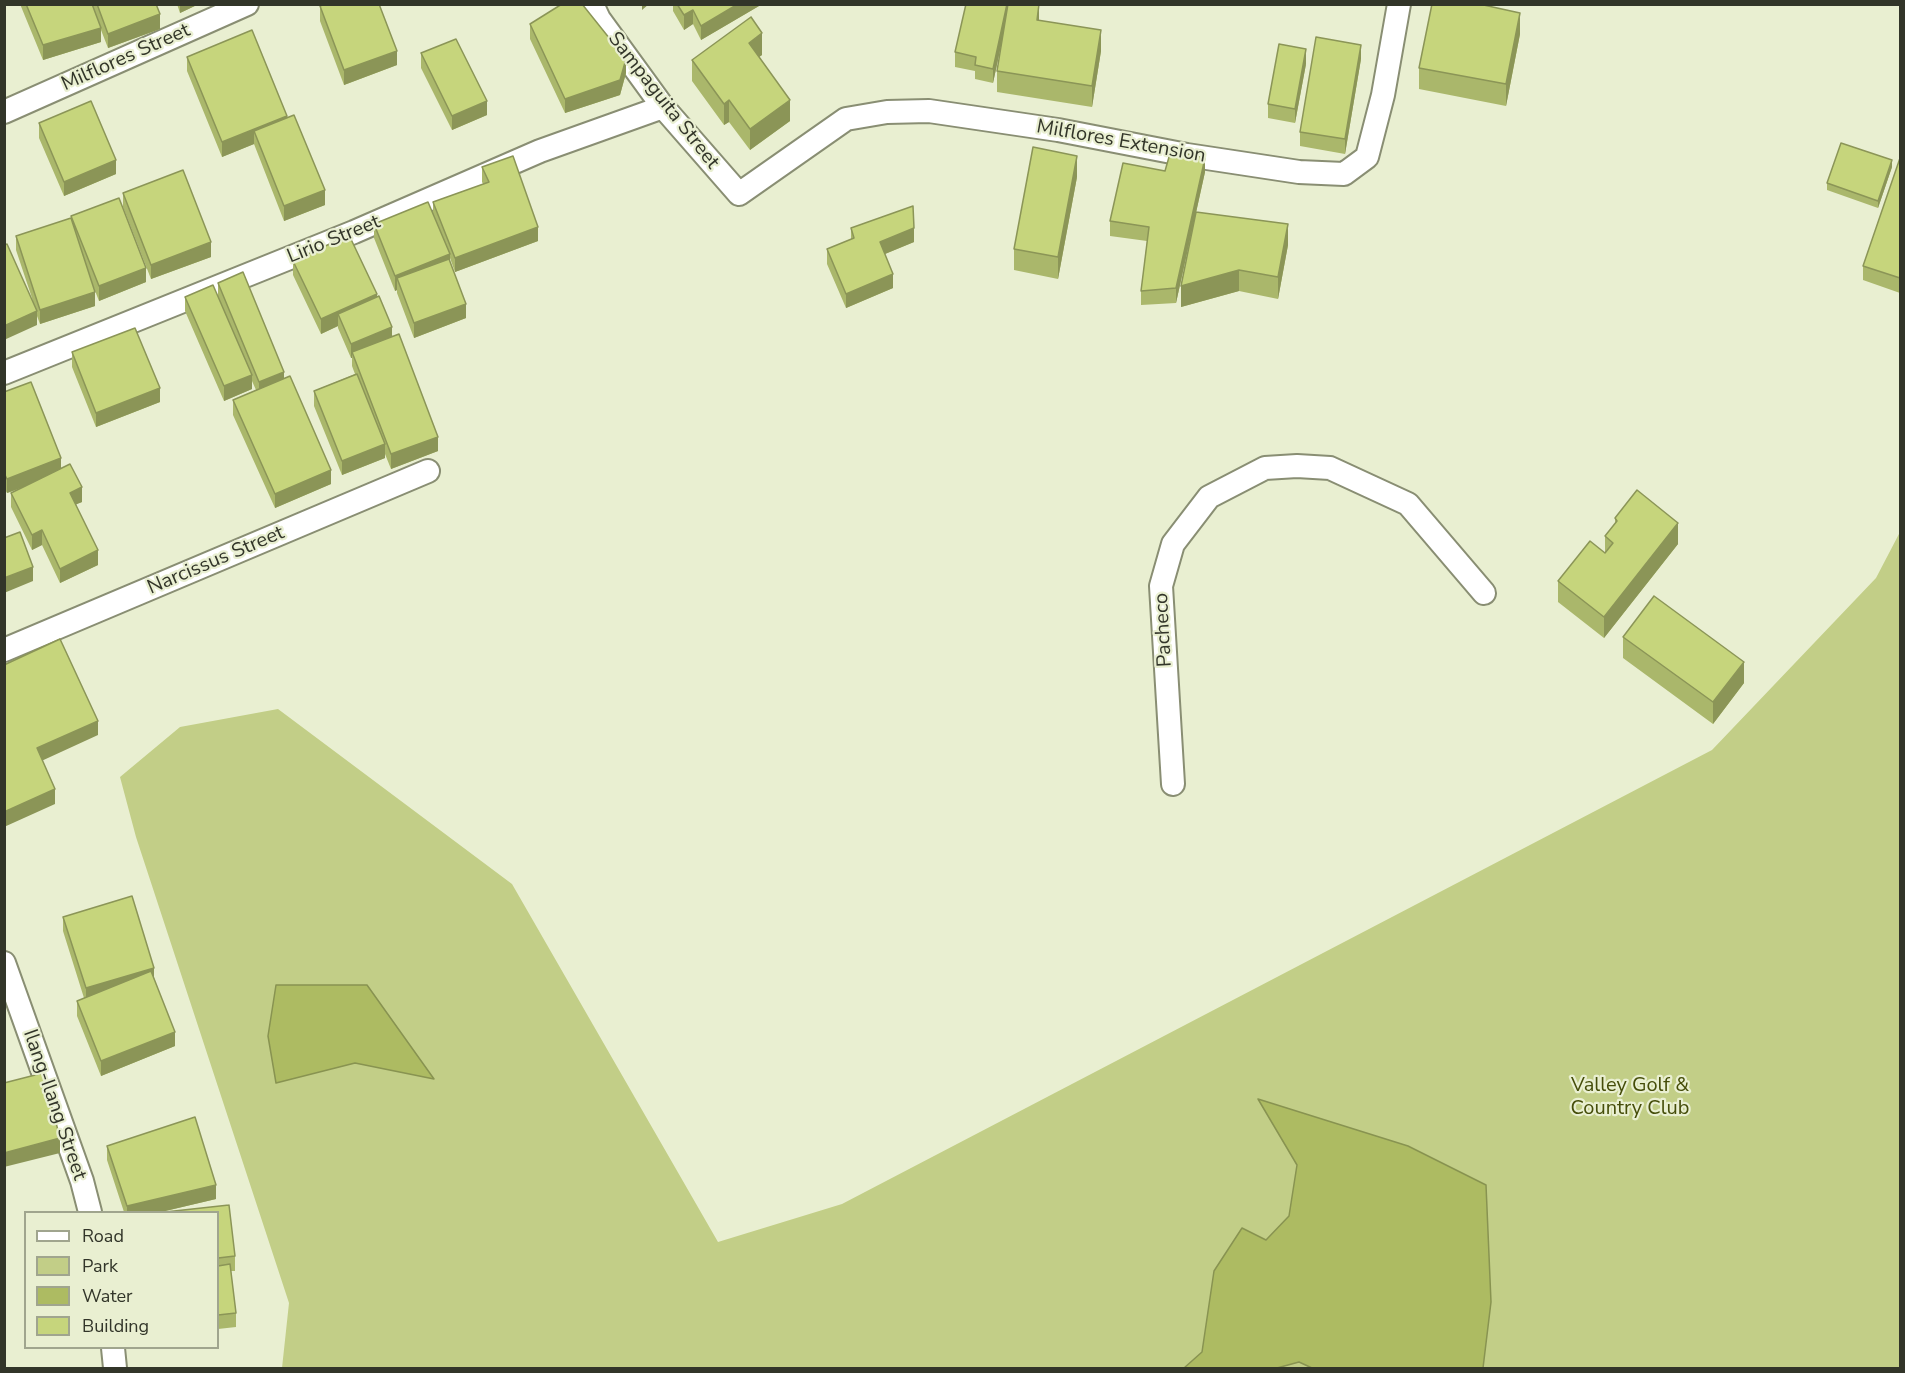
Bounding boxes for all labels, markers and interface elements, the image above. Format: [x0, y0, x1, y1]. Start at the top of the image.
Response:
street label: Milflores Street [58, 19, 194, 97]
street label: Sampaguita Street [602, 28, 724, 174]
street label: Milflores Extension [1035, 115, 1207, 169]
street label: Lirio Street [284, 210, 384, 270]
street label: Narcissus Street [144, 521, 288, 601]
street label: Pacheco [1150, 592, 1178, 668]
street label: Ilang-Ilang Street [17, 1027, 91, 1183]
park label: Valley Golf & Country Club [1571, 1074, 1689, 1121]
legend [24, 1211, 219, 1349]
text: Road [82, 1224, 124, 1248]
text: Park [82, 1254, 118, 1278]
text: Water [82, 1284, 133, 1308]
text: Building [82, 1314, 149, 1338]

